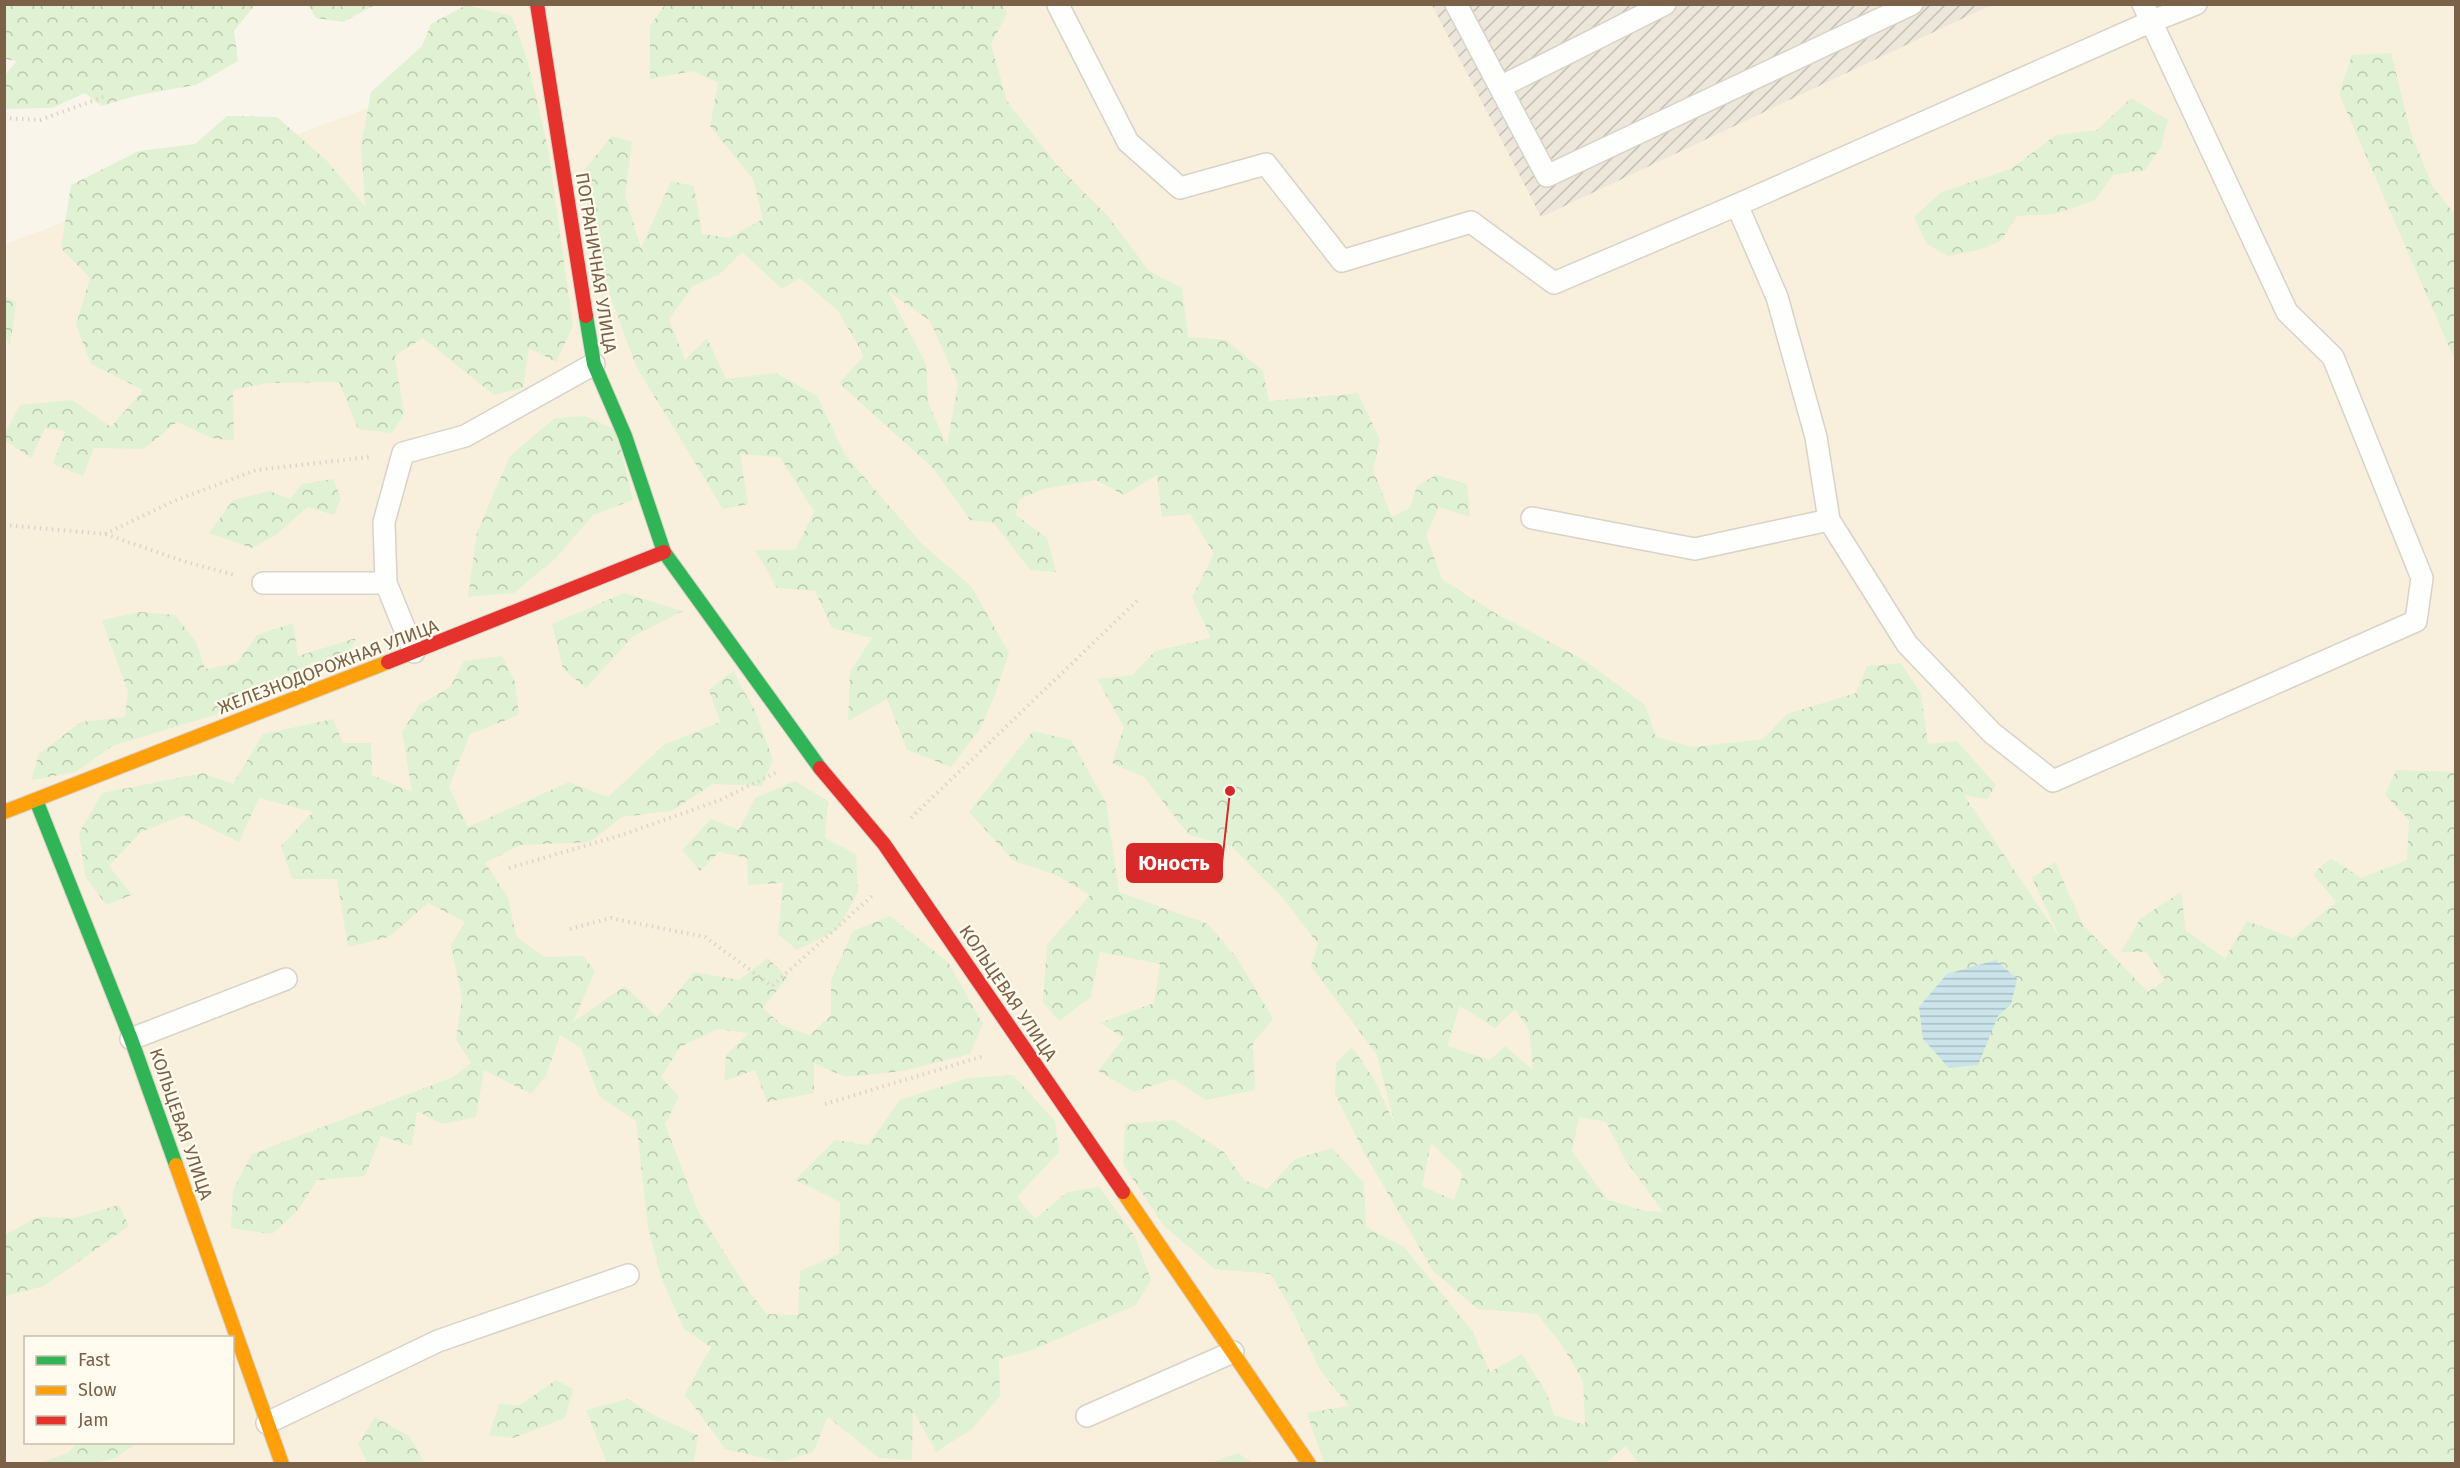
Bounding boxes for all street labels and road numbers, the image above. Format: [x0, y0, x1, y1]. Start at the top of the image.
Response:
street label: ПОГРАНИЧНАЯ УЛИЦА [571, 171, 621, 356]
street label: ЖЕЛЕЗНОДОРОЖНАЯ УЛИЦА [215, 614, 442, 719]
street label: КОЛЬЦЕВАЯ УЛИЦА [954, 921, 1062, 1066]
street label: КОЛЬЦЕВАЯ УЛИЦА [145, 1045, 217, 1203]

